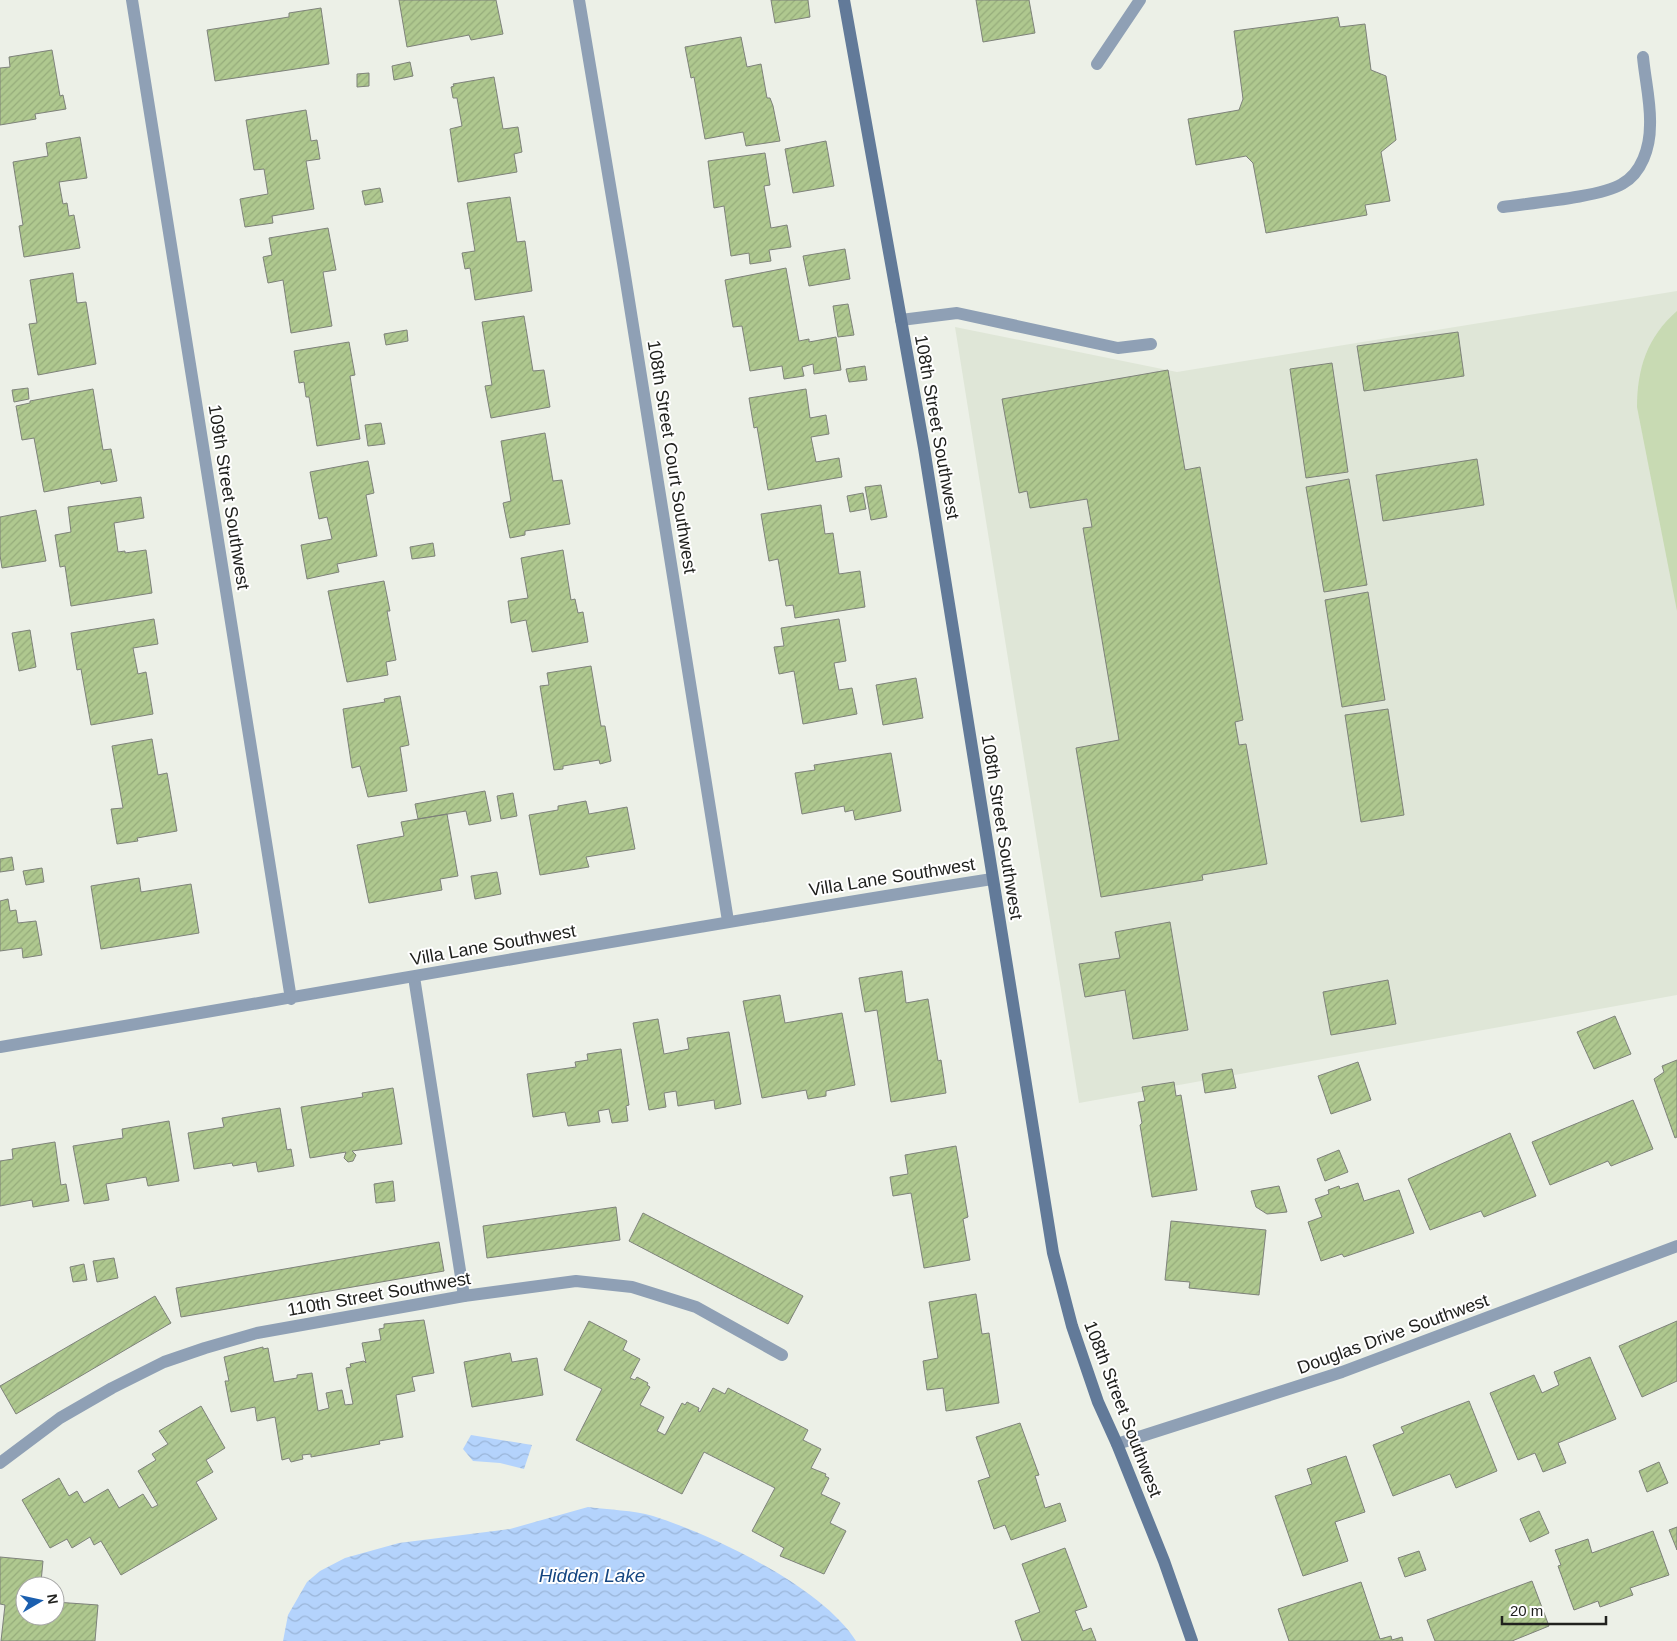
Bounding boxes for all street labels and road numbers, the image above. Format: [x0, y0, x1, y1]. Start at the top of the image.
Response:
street label: 108th Street Southwest [911, 333, 963, 521]
street label: 108th Street Court Southwest [644, 339, 700, 575]
street label: 109th Street Southwest [204, 403, 254, 591]
street label: 108th Street Southwest [977, 733, 1027, 921]
street label: Villa Lane Southwest [808, 854, 976, 900]
street label: Villa Lane Southwest [409, 921, 577, 969]
street label: 110th Street Southwest [286, 1268, 472, 1320]
street label: Douglas Drive Southwest [1295, 1290, 1491, 1378]
street label: 108th Street Southwest [1080, 1318, 1166, 1500]

